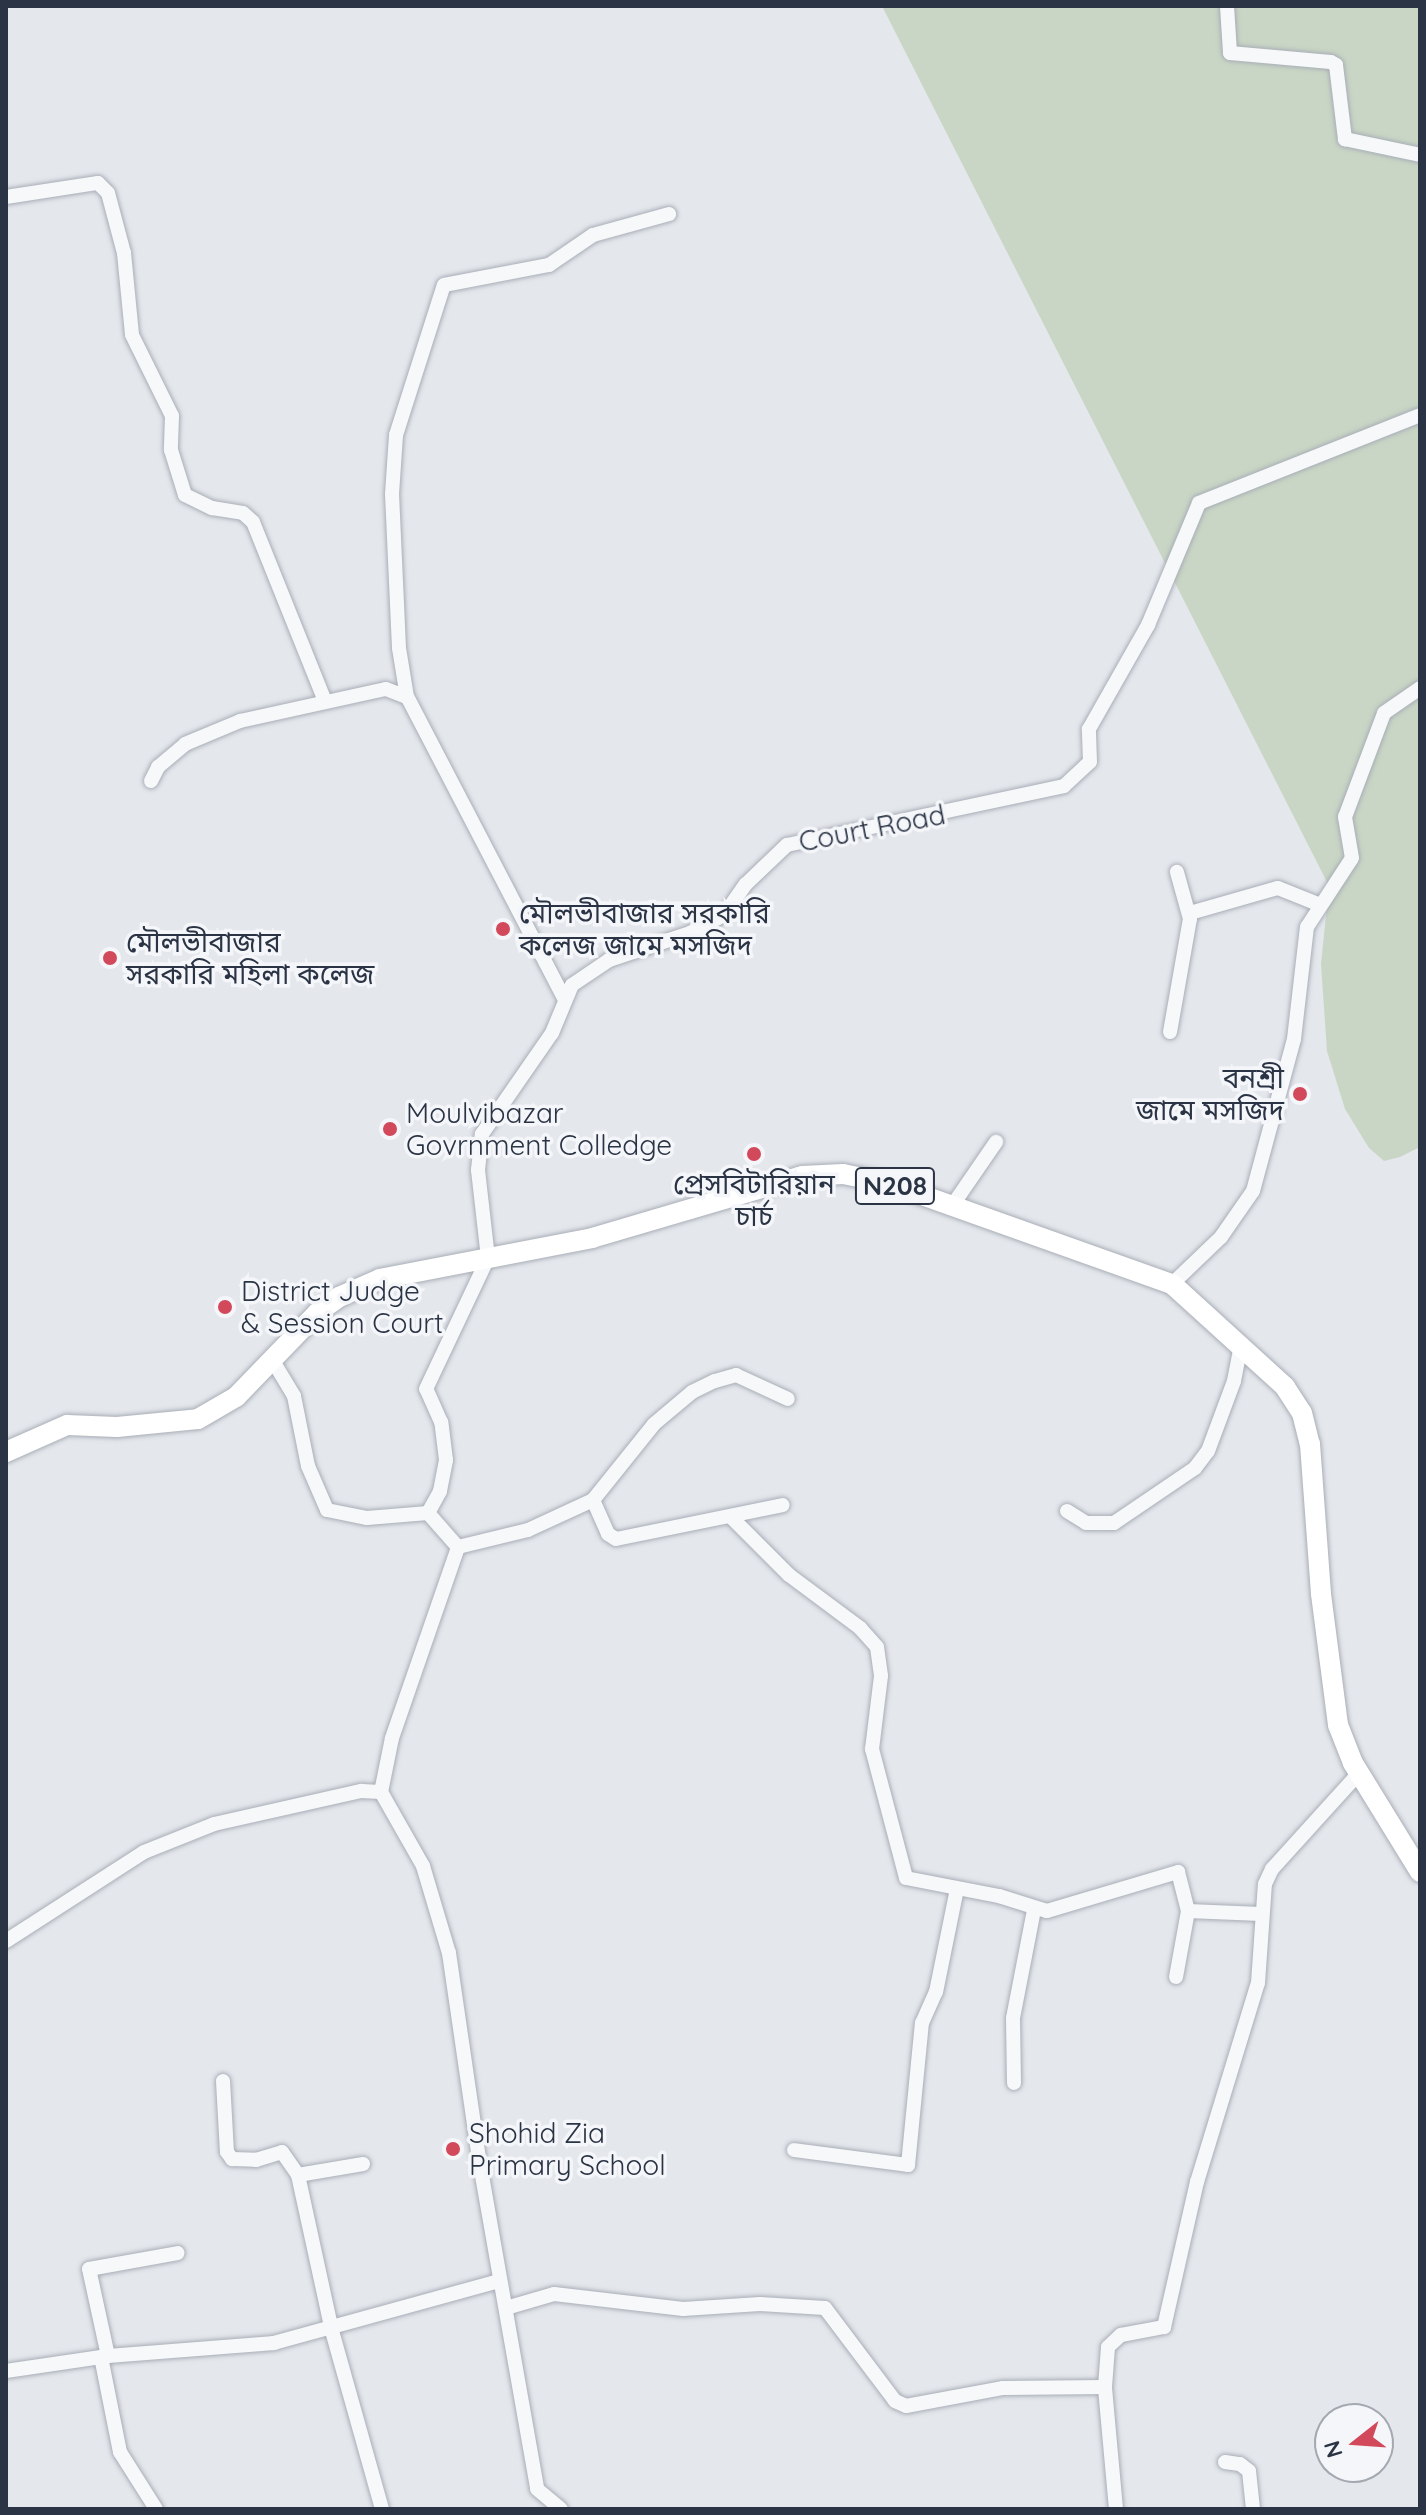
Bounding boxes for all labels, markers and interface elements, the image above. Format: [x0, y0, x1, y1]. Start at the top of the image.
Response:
street label: Court Road [796, 797, 948, 859]
place label: মৌলভীবাজার সরকারি কলেজ জামে মসজিদ [519, 896, 770, 962]
marker: মৌলভীবাজার সরকারি কলেজ জামে মসজিদ [494, 920, 512, 938]
place label: মৌলভীবাজার সরকারি মহিলা কলেজ [126, 925, 374, 991]
marker: মৌলভীবাজার সরকারি মহিলা কলেজ [101, 949, 119, 967]
place label: বনশ্রী জামে মসজিদ [1136, 1061, 1284, 1127]
marker: বনশ্রী জামে মসজিদ [1291, 1085, 1309, 1103]
place label: Moulvibazar Govrnment Colledge [406, 1096, 672, 1162]
marker: Moulvibazar Govrnment Colledge [381, 1120, 399, 1138]
marker: প্রেসবিটারিয়ান চার্চ [745, 1145, 763, 1163]
road number: N208 [853, 1164, 937, 1208]
place label: প্রেসবিটারিয়ান চার্চ [673, 1167, 835, 1233]
place label: District Judge & Session Court [241, 1274, 444, 1340]
marker: District Judge & Session Court [216, 1298, 234, 1316]
place label: Shohid Zia Primary School [469, 2116, 666, 2182]
marker: Shohid Zia Primary School [444, 2140, 462, 2158]
north arrow [1314, 2403, 1394, 2483]
text: N [1317, 2438, 1349, 2461]

